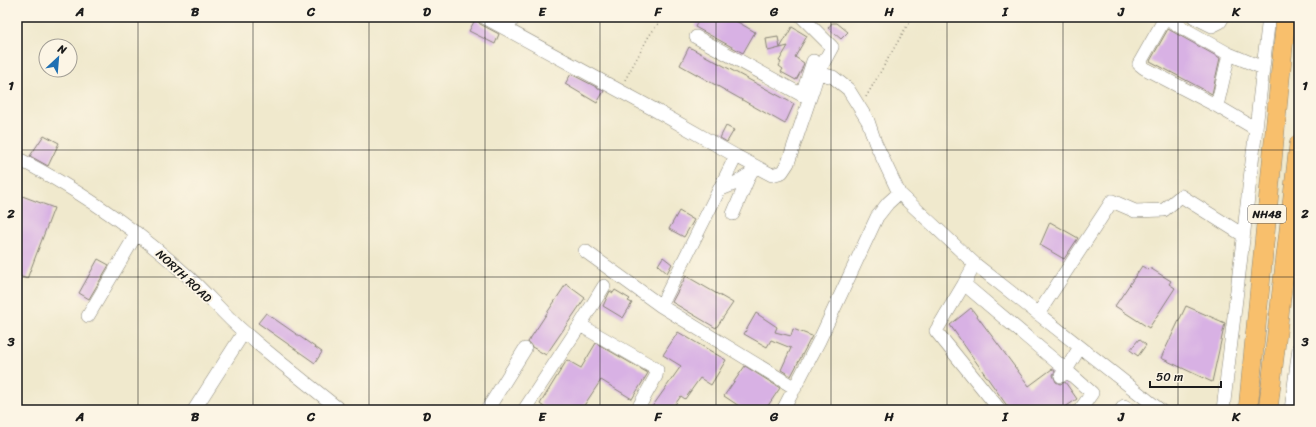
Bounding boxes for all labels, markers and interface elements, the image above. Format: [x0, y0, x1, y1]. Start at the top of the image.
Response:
text: A [75, 0, 84, 23]
text: B [191, 0, 200, 23]
text: C [306, 0, 316, 23]
text: D [423, 0, 431, 23]
text: E [538, 0, 547, 23]
text: F [653, 0, 662, 23]
text: G [769, 0, 779, 23]
text: H [883, 0, 894, 23]
text: I [1001, 0, 1009, 23]
text: J [1117, 0, 1125, 23]
text: K [1231, 0, 1241, 23]
north arrow [38, 38, 78, 78]
text: N [54, 39, 70, 60]
text: 1 [8, 74, 14, 97]
text: 1 [1302, 74, 1308, 97]
text: 2 [6, 202, 15, 225]
text: 2 [1300, 202, 1309, 225]
road number: NH48 [1248, 205, 1286, 223]
street label: NORTH ROAD [151, 244, 217, 308]
text: 3 [6, 330, 15, 353]
text: 3 [1300, 330, 1309, 353]
scale bar [1150, 363, 1221, 389]
text: 50 m [1156, 366, 1183, 388]
text: A [75, 405, 84, 427]
text: B [191, 405, 200, 427]
text: C [306, 405, 316, 427]
text: D [423, 405, 431, 427]
text: E [538, 405, 547, 427]
text: F [653, 405, 662, 427]
text: G [769, 405, 779, 427]
text: H [883, 405, 894, 427]
text: I [1001, 405, 1009, 427]
text: J [1117, 405, 1125, 427]
text: K [1231, 405, 1241, 427]

